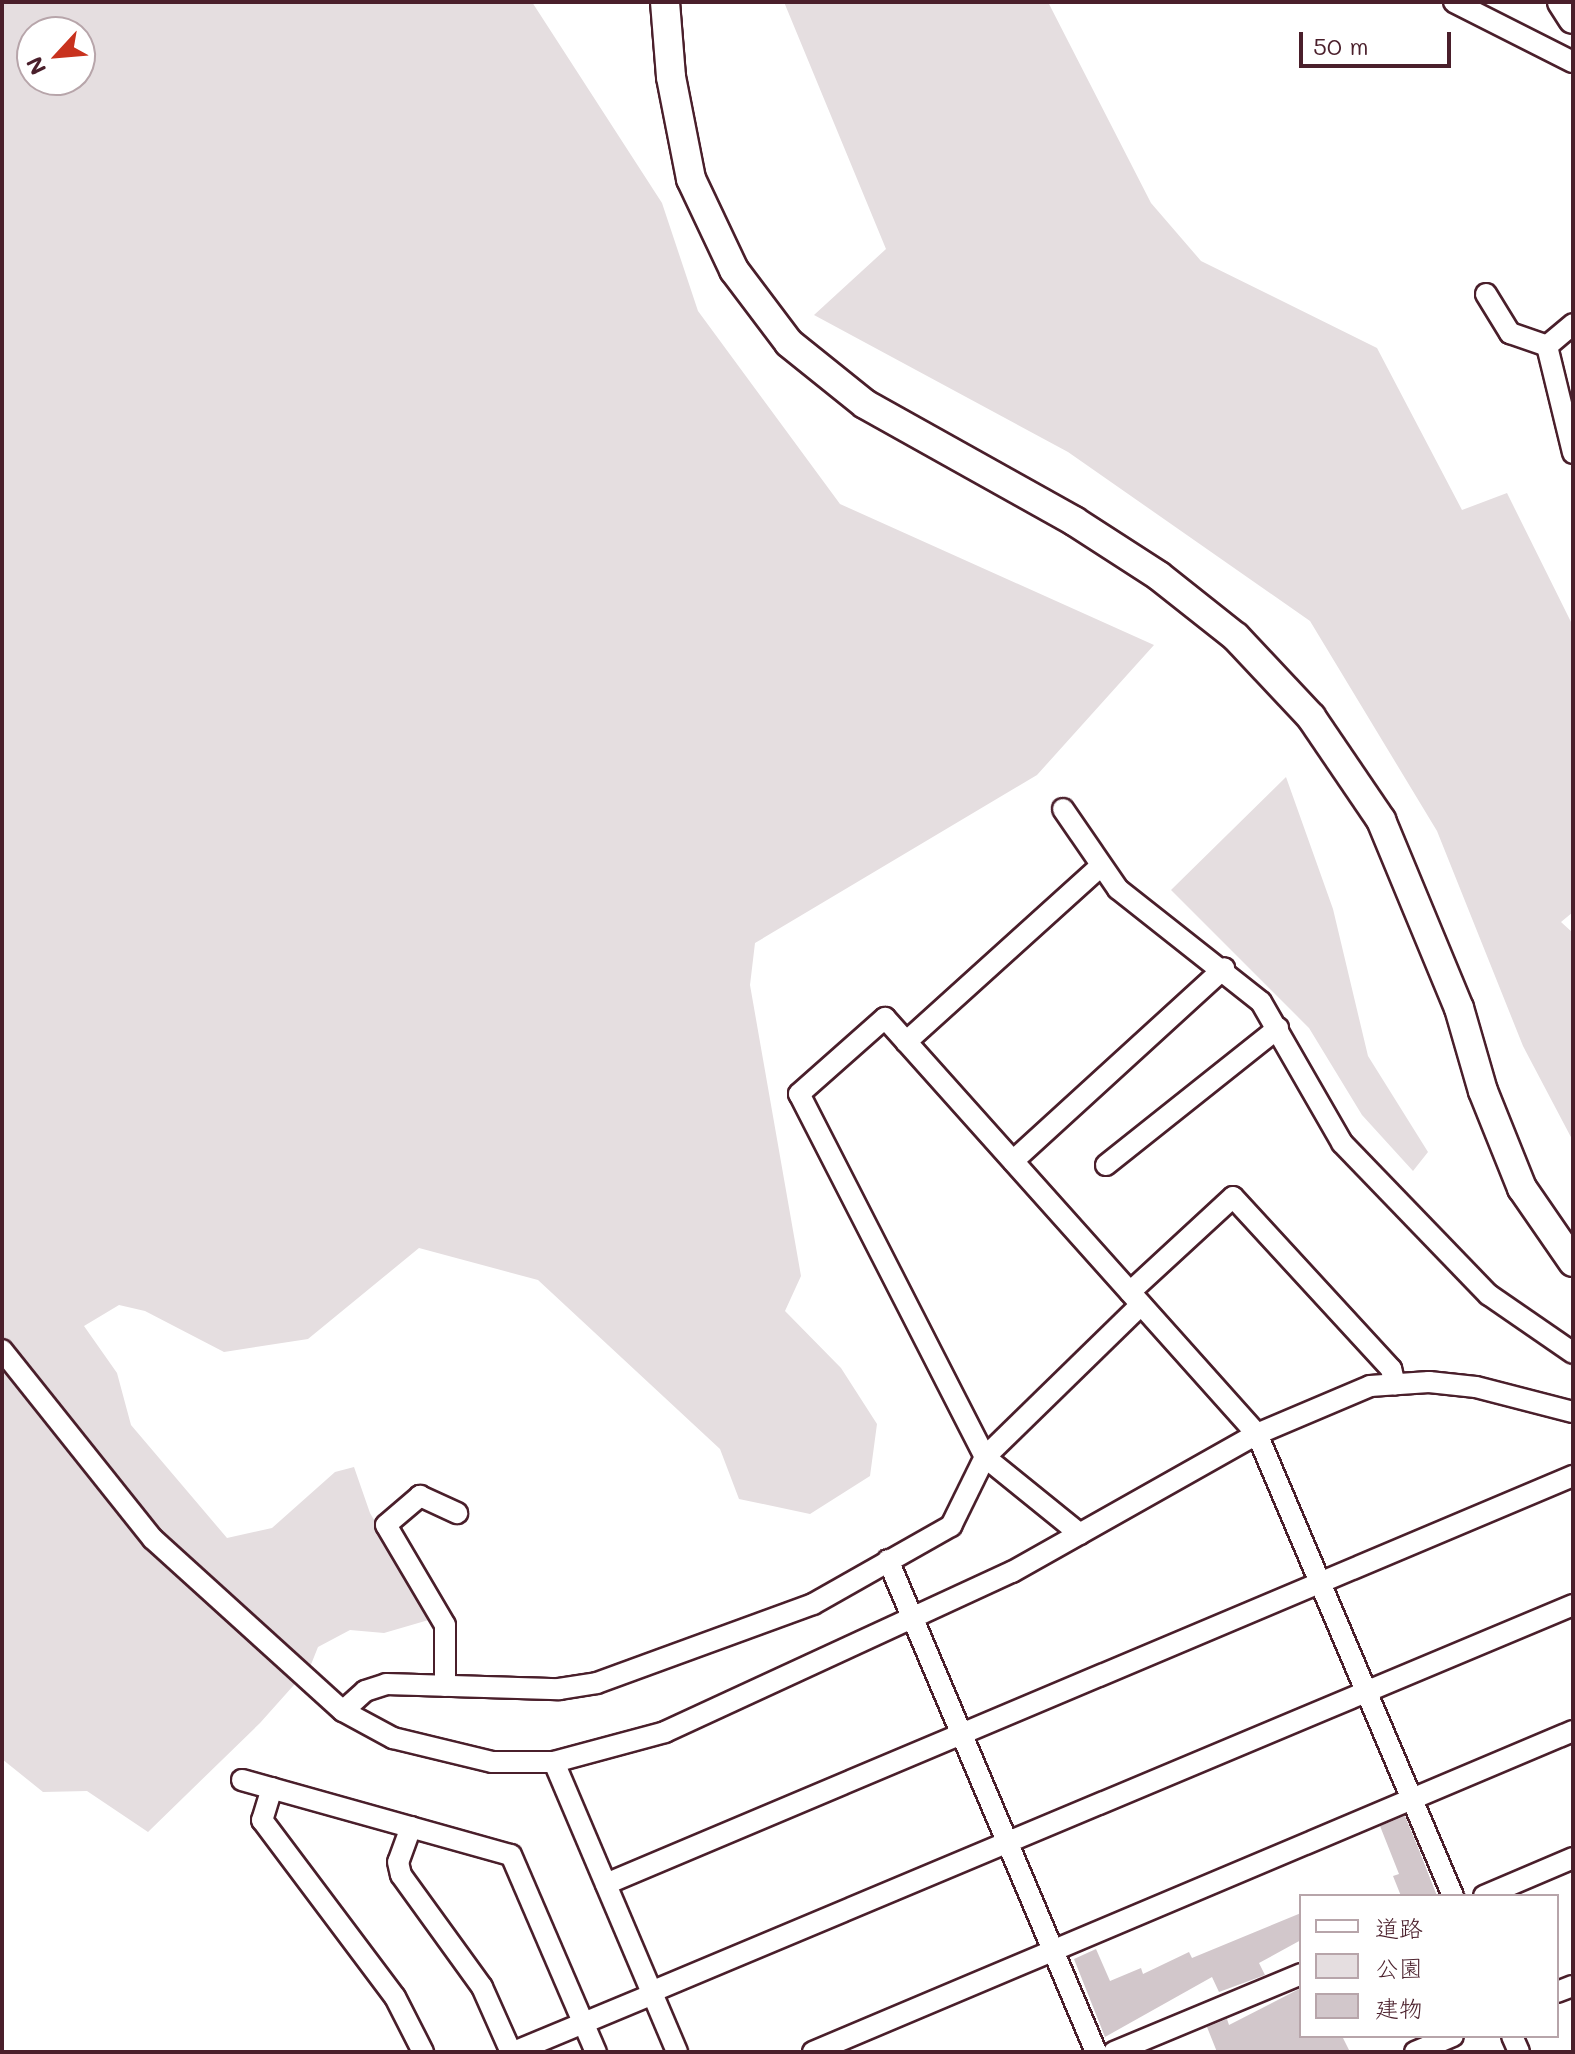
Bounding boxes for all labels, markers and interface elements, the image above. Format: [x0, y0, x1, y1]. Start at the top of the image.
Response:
north arrow [16, 16, 96, 96]
scale bar [1303, 16, 1455, 66]
text: 50 m [1313, 30, 1369, 61]
text: N [19, 52, 52, 80]
legend [1299, 1894, 1559, 2038]
text: 道路 [1375, 1912, 1423, 1943]
text: 公園 [1375, 1952, 1423, 1983]
text: 建物 [1375, 1992, 1423, 2023]

